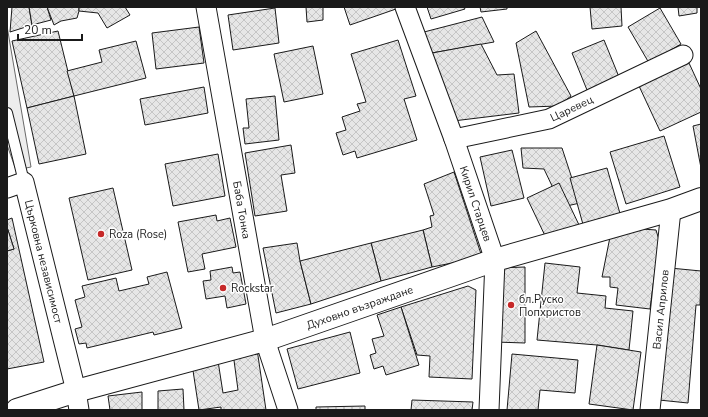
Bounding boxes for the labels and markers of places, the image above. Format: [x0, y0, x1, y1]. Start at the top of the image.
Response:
place label: Roza (Rose) [109, 227, 167, 242]
marker: Roza (Rose) [96, 229, 106, 239]
place label: Rockstar [231, 281, 274, 296]
marker: Rockstar [218, 283, 228, 293]
place label: бл.Руско Попхристов [519, 292, 581, 320]
marker: бл.Руско Попхристов [506, 300, 516, 310]

